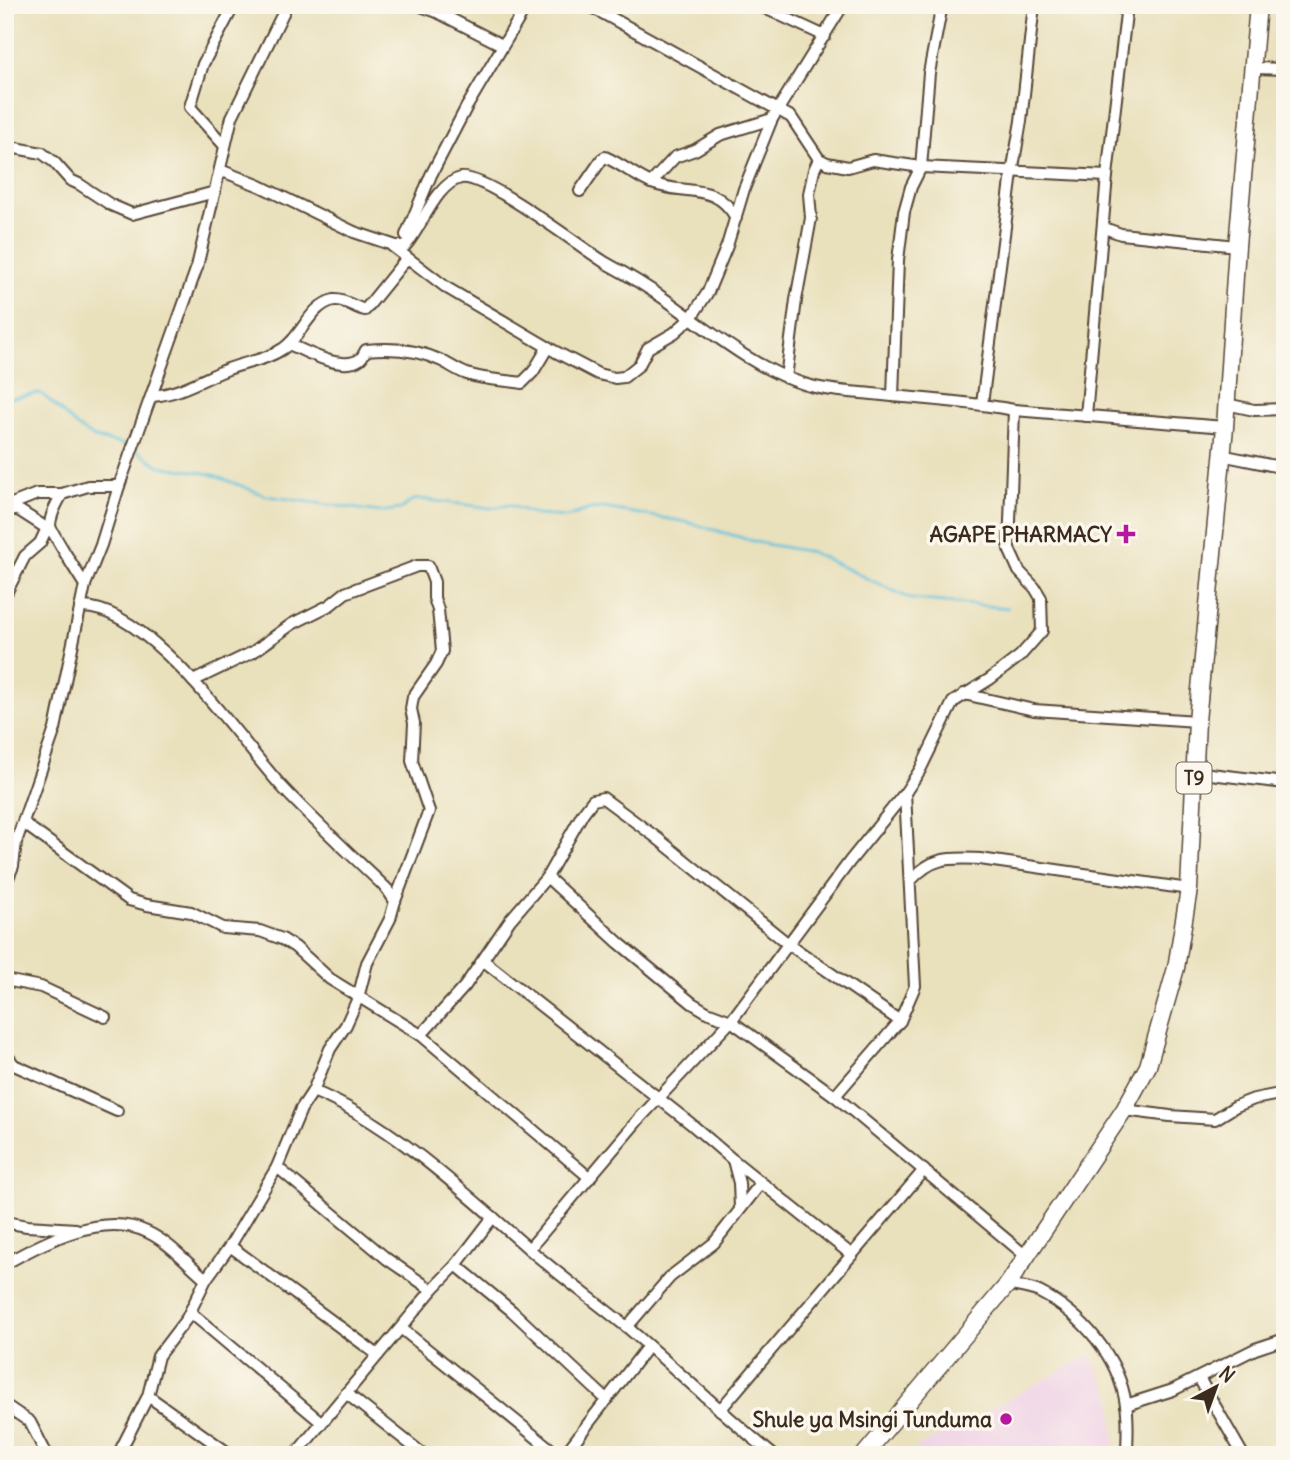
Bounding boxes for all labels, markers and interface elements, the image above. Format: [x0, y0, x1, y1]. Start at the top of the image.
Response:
place label: AGAPE PHARMACY [929, 521, 1112, 548]
marker: AGAPE PHARMACY [1118, 526, 1134, 542]
road number: T9 [1176, 762, 1212, 793]
north arrow [1182, 1352, 1252, 1422]
text: N [1214, 1361, 1240, 1388]
place label: Shule ya Msingi Tunduma [752, 1406, 992, 1433]
marker: Shule ya Msingi Tunduma [998, 1411, 1014, 1427]

